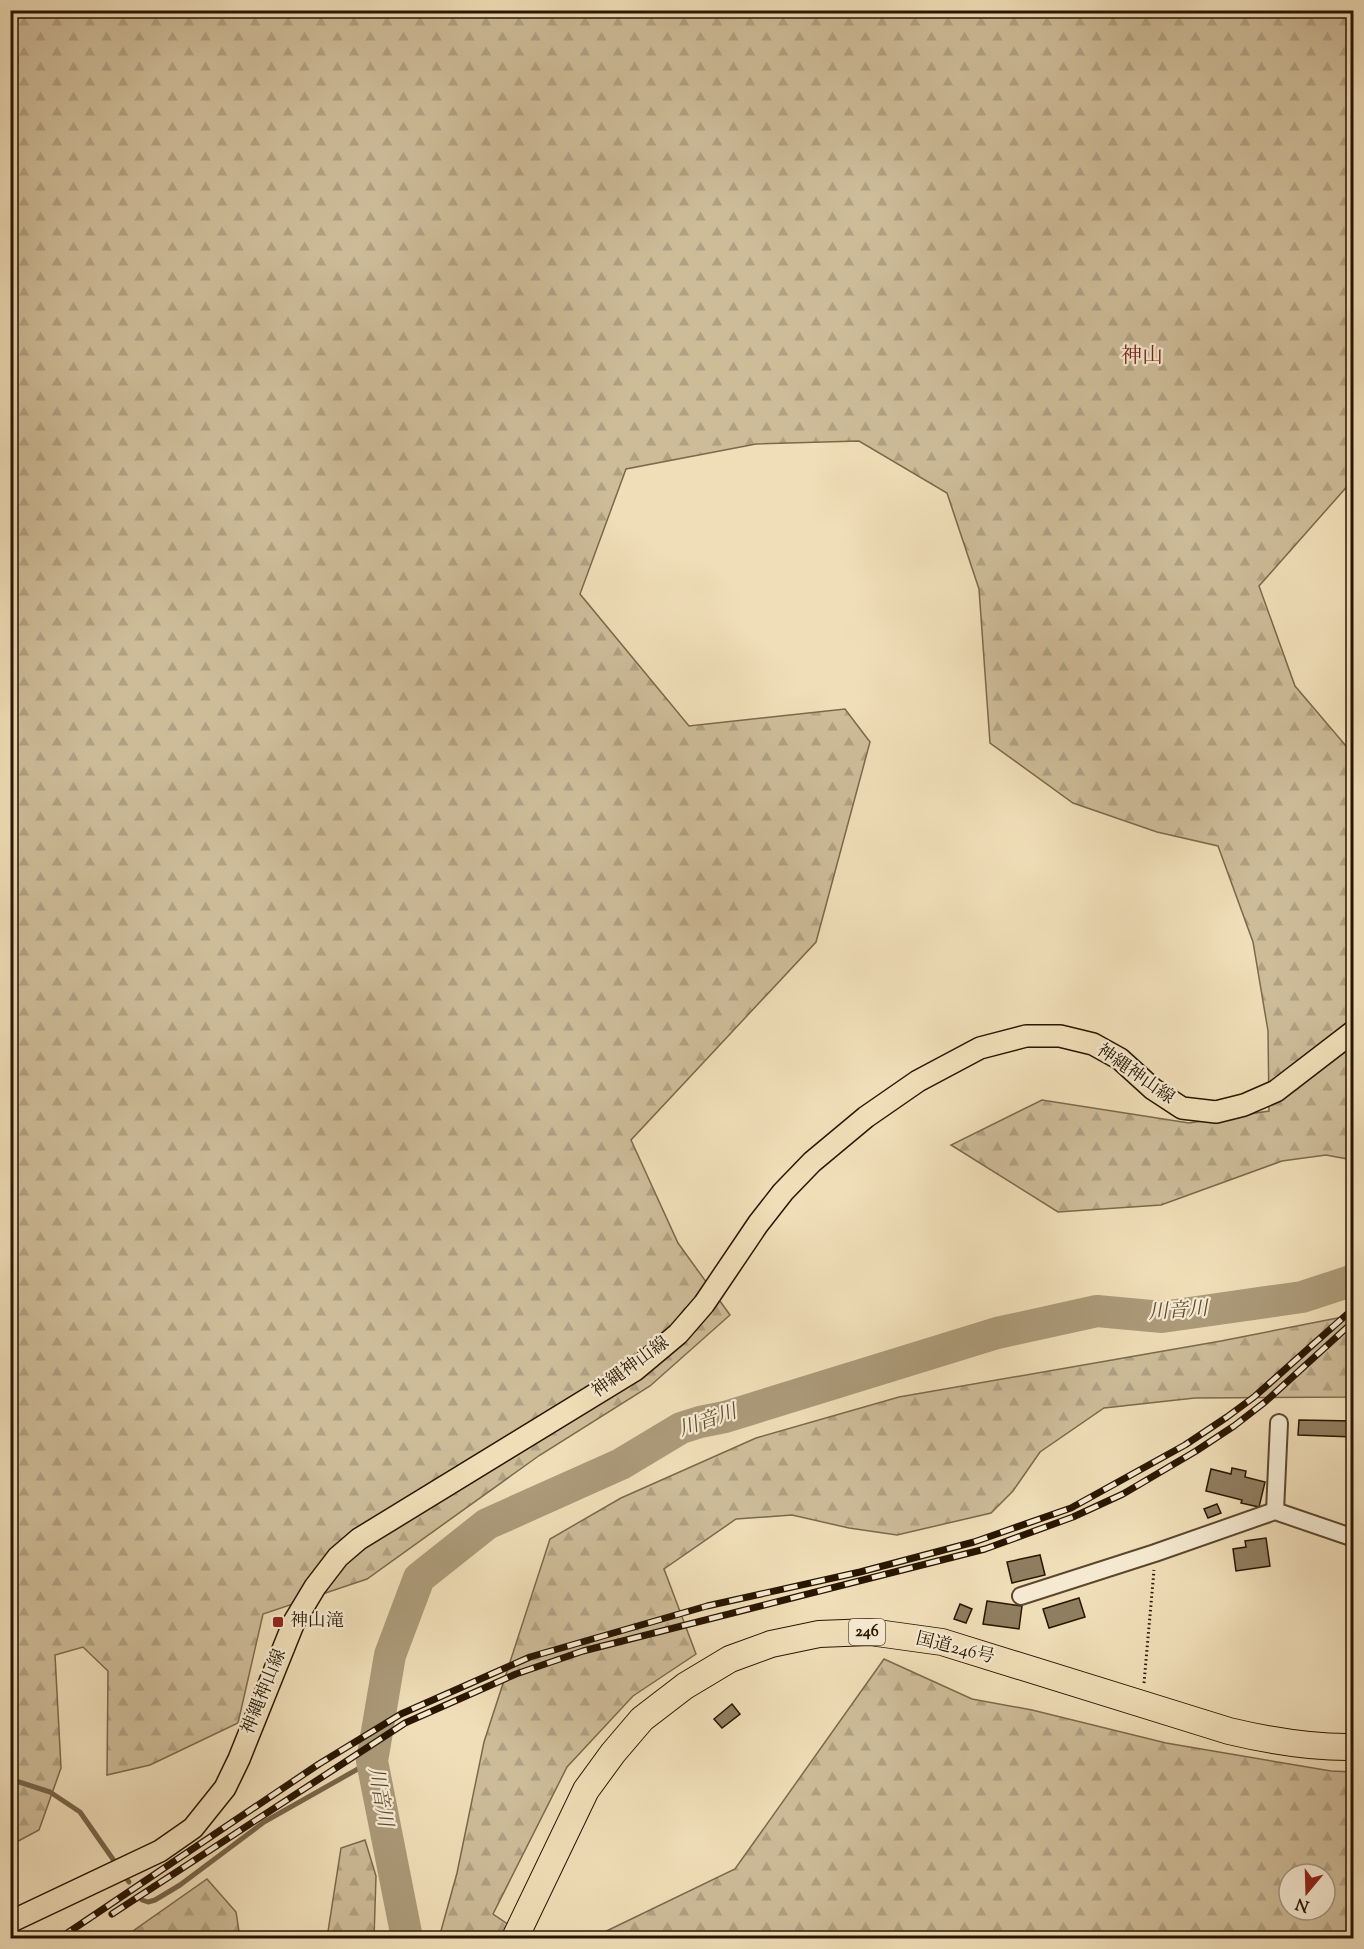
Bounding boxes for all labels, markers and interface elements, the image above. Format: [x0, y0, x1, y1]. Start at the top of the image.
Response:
district label: 神山 [1121, 342, 1163, 372]
street label: 神縄神山線 [1091, 1039, 1179, 1111]
water label: 川音川 [1147, 1295, 1211, 1329]
street label: 神縄神山線 [587, 1331, 675, 1405]
water label: 川音川 [675, 1398, 743, 1445]
place label: 神山滝 [290, 1609, 344, 1635]
marker: 神山滝 [271, 1615, 285, 1629]
road number: 246 [849, 1619, 885, 1645]
street label: 国道246号 [913, 1627, 997, 1671]
street label: 神縄神山線 [236, 1645, 294, 1739]
water label: 川音川 [360, 1765, 399, 1831]
north arrow [1277, 1862, 1337, 1922]
text: N [1293, 1891, 1313, 1917]

